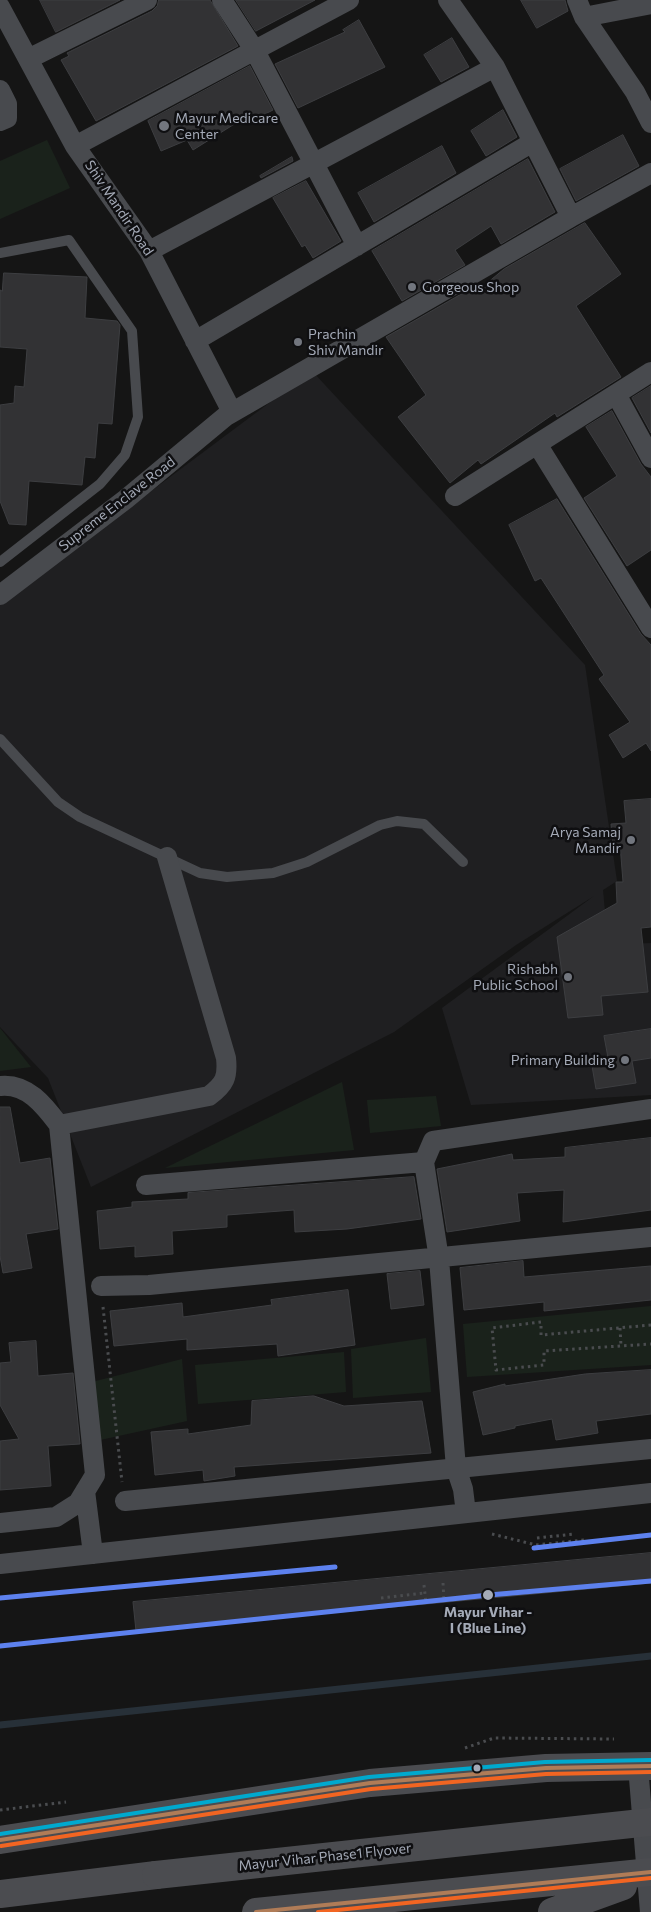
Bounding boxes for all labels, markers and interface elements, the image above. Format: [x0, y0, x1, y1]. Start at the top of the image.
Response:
place label: Mayur Medicare Center [175, 110, 278, 142]
marker: Mayur Medicare Center [157, 119, 171, 133]
street label: Shiv Mandir Road [81, 157, 157, 259]
place label: Gorgeous Shop [422, 279, 519, 295]
marker: Gorgeous Shop [406, 281, 418, 293]
place label: Prachin Shiv Mandir [308, 326, 384, 358]
marker: Prachin Shiv Mandir [292, 336, 304, 348]
street label: Supreme Enclave Road [55, 453, 179, 555]
place label: Arya Samaj Mandir [550, 824, 621, 856]
marker: Arya Samaj Mandir [625, 834, 637, 846]
place label: Rishabh Public School [473, 961, 558, 994]
marker: Rishabh Public School [562, 971, 574, 983]
place label: Primary Building [511, 1052, 615, 1068]
marker: Primary Building [619, 1054, 631, 1066]
marker: Mayur Vihar - I (Blue Line) [481, 1588, 495, 1602]
place label: Mayur Vihar - I (Blue Line) [444, 1604, 532, 1636]
unlabelled marker [472, 1763, 482, 1773]
street label: Mayur Vihar Phase1 Flyover [238, 1840, 412, 1874]

